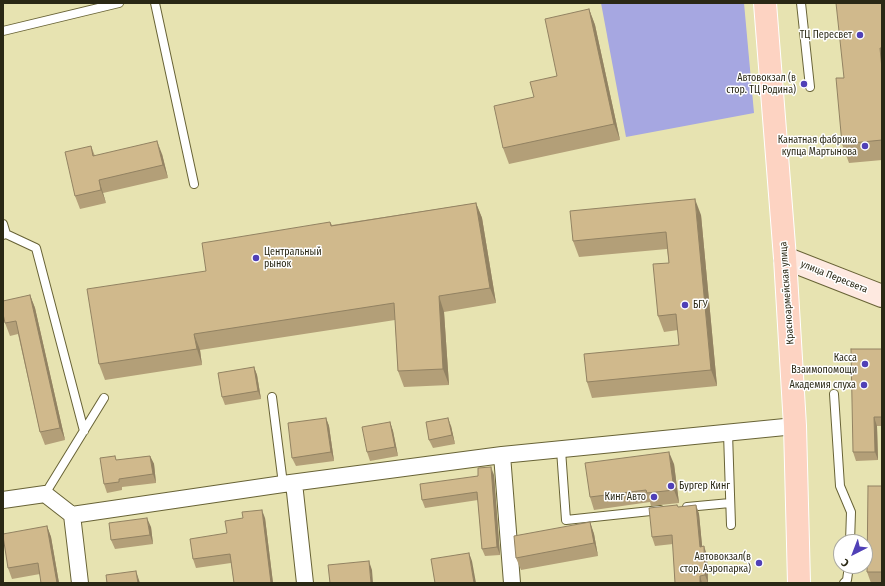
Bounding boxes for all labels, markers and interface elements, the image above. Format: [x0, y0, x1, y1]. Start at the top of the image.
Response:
place label: ТЦ Пересвет [800, 29, 852, 41]
marker: ТЦ Пересвет [855, 30, 865, 40]
place label: Автовокзал (в стор. ТЦ Родина) [726, 72, 796, 96]
marker: Автовокзал (в стор. ТЦ Родина) [799, 79, 809, 89]
place label: Канатная фабрика купца Мартынова [778, 134, 857, 158]
marker: Канатная фабрика купца Мартынова [860, 141, 870, 151]
street label: Красноармейская улица [777, 241, 797, 345]
place label: Центральный рынок [264, 246, 322, 270]
marker: Центральный рынок [251, 253, 261, 263]
street label: улица Пересвета [799, 258, 869, 296]
place label: БГУ [693, 299, 708, 311]
marker: БГУ [680, 300, 690, 310]
place label: Касса Взаимопомощи [791, 352, 857, 376]
marker: Касса Взаимопомощи [860, 359, 870, 369]
place label: Академия слуха [790, 379, 856, 391]
marker: Академия слуха [859, 380, 869, 390]
place label: Бургер Кинг [679, 480, 730, 492]
marker: Бургер Кинг [666, 481, 676, 491]
place label: Кинг Авто [605, 491, 646, 503]
marker: Кинг Авто [649, 492, 659, 502]
north arrow [833, 534, 873, 574]
place label: Автовокзал(в стор. Аэропарка) [680, 551, 751, 574]
text: С [839, 556, 852, 569]
marker: Автовокзал(в стор. Аэропарка) [754, 558, 764, 568]

